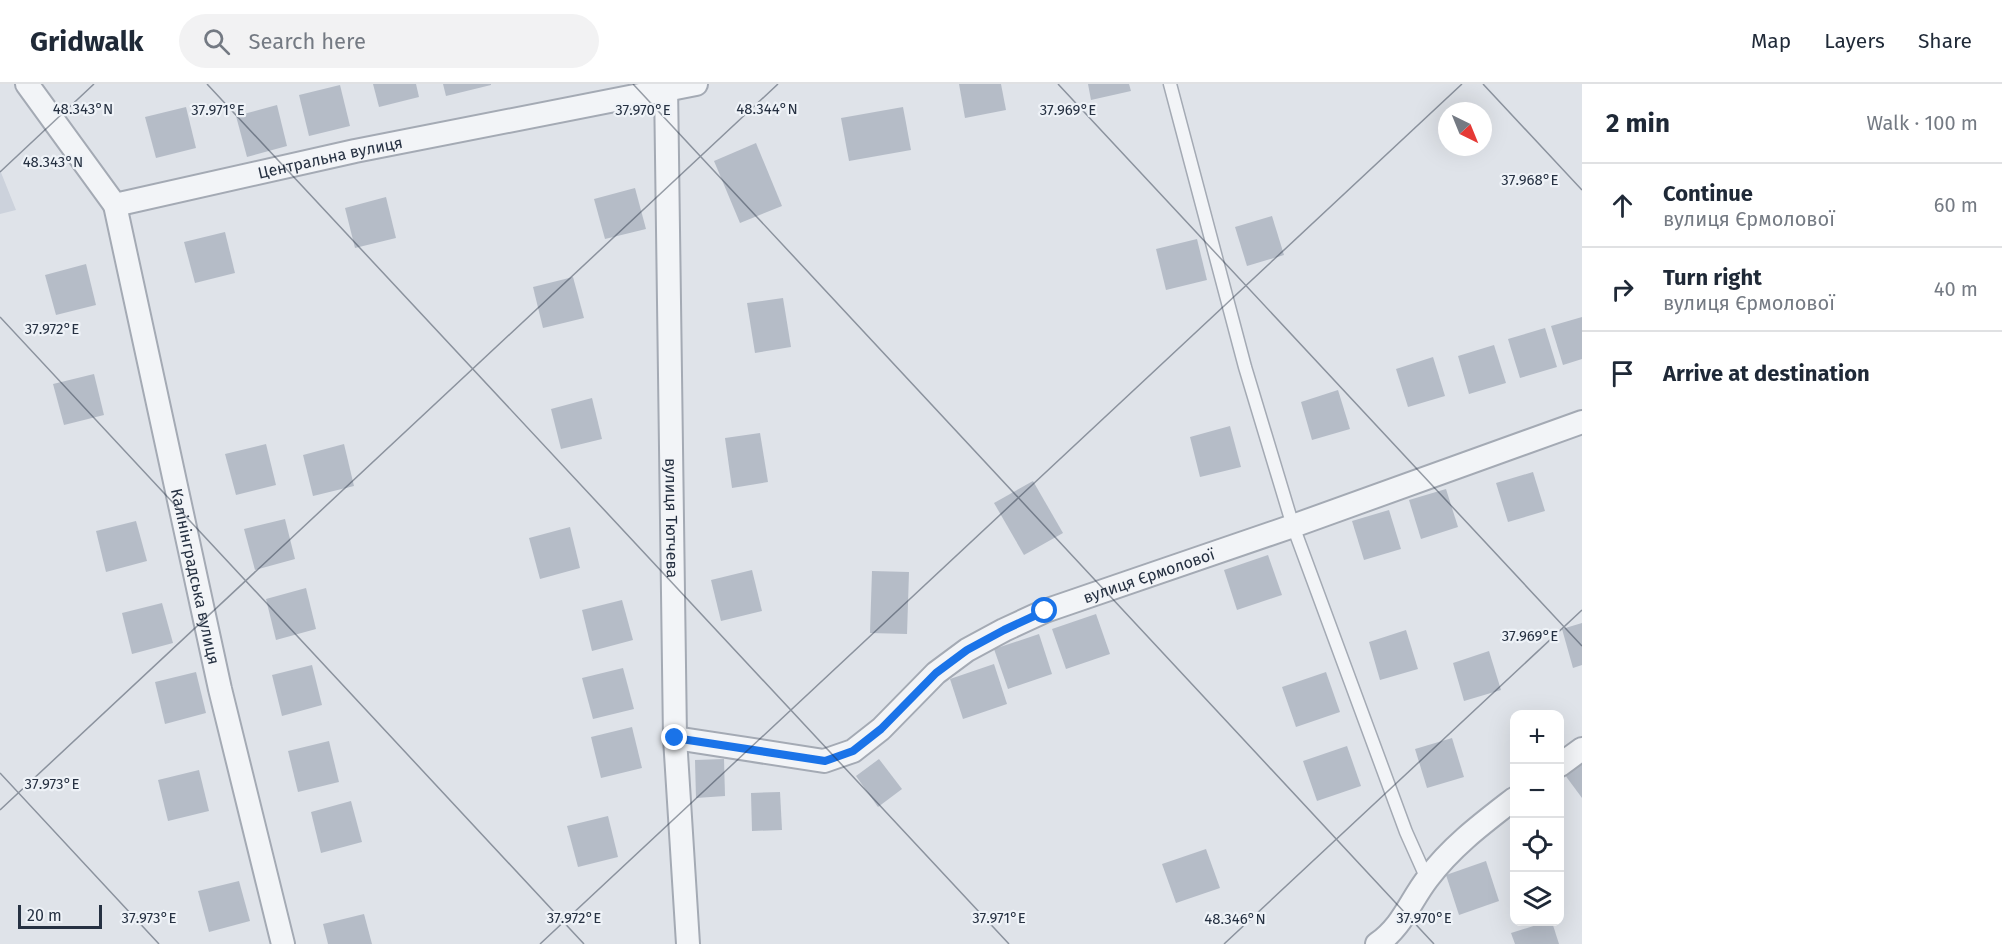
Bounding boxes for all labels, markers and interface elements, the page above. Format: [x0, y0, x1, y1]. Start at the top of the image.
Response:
search box [179, 14, 599, 68]
text: Gridwalk [30, 25, 143, 58]
icon: search [200, 25, 233, 58]
text: Search here [248, 28, 366, 55]
text: Map [1751, 28, 1791, 54]
text: Layers [1824, 28, 1885, 54]
text: Share [1918, 28, 1972, 54]
text: 48.343°N [53, 100, 113, 118]
text: 48.344°N [736, 100, 798, 118]
text: 37.971°E [191, 101, 245, 119]
text: 37.970°E [615, 101, 671, 119]
text: 37.969°E [1040, 101, 1096, 119]
north arrow [1438, 102, 1492, 156]
text: 2 min [1606, 108, 1670, 139]
text: Walk · 100 m [1866, 111, 1978, 135]
street label: Центральна вулиця [256, 133, 404, 183]
text: 48.343°N [23, 153, 83, 171]
text: 37.968°E [1501, 171, 1559, 189]
text: Continue [1663, 180, 1753, 207]
icon: ahead [1606, 189, 1639, 222]
text: 60 m [1934, 193, 1978, 217]
text: вулиця Єрмолової [1663, 207, 1835, 231]
text: Turn right [1663, 264, 1762, 291]
icon: right [1606, 273, 1639, 306]
text: 40 m [1934, 277, 1978, 301]
text: вулиця Єрмолової [1663, 291, 1835, 315]
text: 37.972°E [25, 320, 79, 338]
icon: arrive [1606, 357, 1639, 390]
text: Arrive at destination [1663, 360, 1870, 387]
street label: вулиця Тютчева [661, 458, 682, 578]
street label: Калінінградська вулиця [167, 487, 223, 666]
street label: вулиця Єрмолової [1081, 544, 1217, 607]
route start [1031, 597, 1057, 623]
text: 37.969°E [1502, 627, 1558, 645]
map controls [1510, 710, 1564, 926]
button: + [1510, 710, 1564, 764]
route end [661, 724, 687, 750]
button: − [1510, 764, 1564, 818]
text: 37.973°E [25, 775, 79, 793]
button: locate [1510, 818, 1564, 872]
button: layers [1510, 872, 1564, 926]
scale bar [18, 902, 102, 930]
text: 20 m [27, 906, 62, 925]
text: 37.973°E [122, 909, 176, 927]
text: 37.972°E [547, 909, 601, 927]
text: 37.971°E [972, 909, 1026, 927]
text: 37.970°E [1396, 909, 1452, 927]
text: 48.346°N [1204, 910, 1266, 928]

